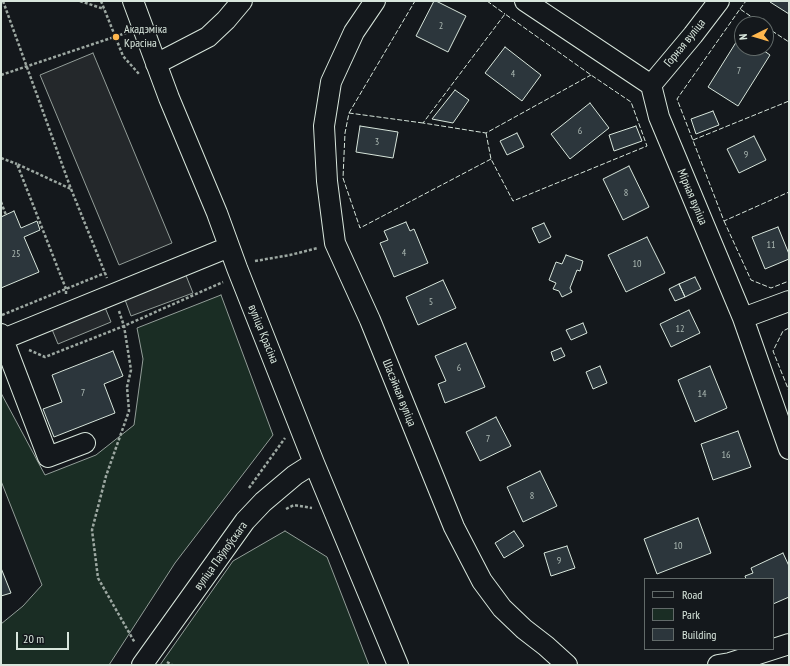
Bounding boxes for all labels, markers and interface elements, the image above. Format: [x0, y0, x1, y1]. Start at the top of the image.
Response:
street label: Горная вуліца [661, 16, 709, 70]
north arrow [734, 16, 774, 56]
house number: 2 [439, 20, 443, 32]
place label: Акадэміка Красіна [124, 23, 167, 51]
marker: Акадэміка Красіна [111, 32, 121, 42]
text: N [736, 33, 750, 41]
house number: 7 [737, 65, 741, 77]
house number: 4 [511, 68, 515, 80]
house number: 6 [578, 125, 582, 137]
house number: 3 [375, 136, 379, 148]
house number: 9 [744, 149, 748, 161]
street label: Мірная вуліца [674, 167, 710, 227]
house number: 8 [624, 187, 628, 199]
house number: 11 [767, 239, 775, 251]
house number: 4 [402, 247, 406, 259]
house number: 25 [12, 248, 20, 260]
house number: 10 [633, 258, 641, 270]
house number: 5 [429, 296, 433, 308]
street label: вуліца Красіна [245, 302, 281, 366]
house number: 12 [676, 323, 684, 335]
street label: Шасэйная вуліца [379, 357, 419, 429]
house number: 6 [457, 362, 461, 374]
house number: 7 [81, 387, 85, 399]
house number: 14 [698, 388, 706, 400]
house number: 7 [486, 433, 490, 445]
house number: 16 [722, 449, 730, 461]
house number: 8 [530, 490, 534, 502]
street label: вуліца Паўлоўскага [191, 519, 251, 593]
house number: 10 [674, 540, 682, 552]
house number: 9 [557, 555, 561, 567]
legend [644, 578, 774, 650]
text: Road [682, 587, 702, 602]
text: Park [682, 607, 700, 622]
scale bar [18, 624, 71, 650]
text: Building [682, 627, 717, 642]
text: 20 m [23, 631, 44, 646]

